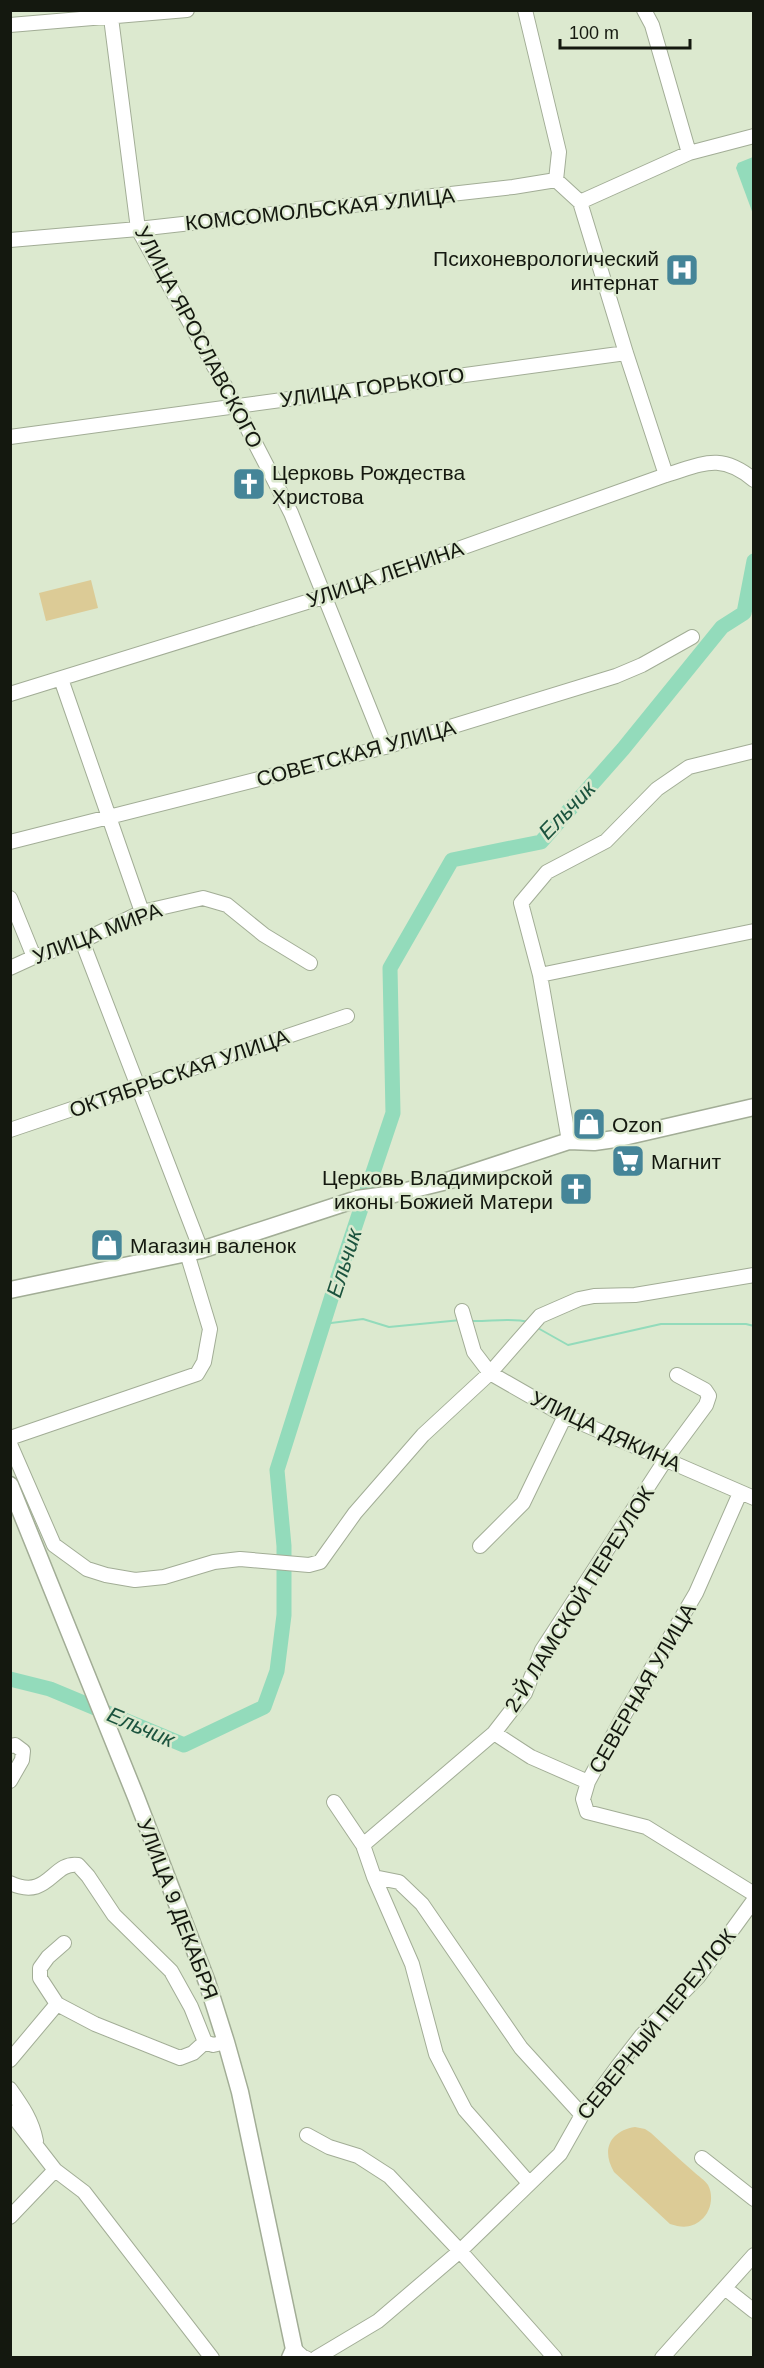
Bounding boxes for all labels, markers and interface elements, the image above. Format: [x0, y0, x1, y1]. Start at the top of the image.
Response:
scale bar [560, 12, 690, 50]
text: 100 m [569, 23, 619, 43]
street label: КОМСОМОЛЬСКАЯ УЛИЦА [184, 183, 456, 235]
street label: УЛИЦА ЯРОСЛАВСКОГО [131, 222, 267, 452]
place label: Психоневрологический интернат [433, 247, 659, 294]
hospital icon: Психоневрологический интернат [664, 252, 700, 288]
street label: УЛИЦА ГОРЬКОГО [278, 363, 466, 411]
place label: Церковь Рождества Христова [272, 461, 465, 508]
church icon: Церковь Рождества Христова [231, 466, 267, 502]
street label: УЛИЦА ЛЕНИНА [304, 536, 466, 612]
street label: СОВЕТСКАЯ УЛИЦА [254, 715, 458, 791]
water label: Ельчик [533, 775, 602, 844]
street label: УЛИЦА МИРА [29, 898, 165, 968]
street label: ОКТЯБРЬСКАЯ УЛИЦА [66, 1025, 292, 1121]
shop icon: Ozon [571, 1106, 607, 1142]
place label: Ozon [612, 1113, 662, 1136]
supermarket icon: Магнит [610, 1143, 646, 1179]
place label: Магнит [651, 1150, 721, 1173]
place label: Церковь Владимирской иконы Божией Матери [322, 1166, 553, 1213]
church icon: Церковь Владимирской иконы Божией Матери [558, 1171, 594, 1207]
water label: Ельчик [321, 1224, 367, 1300]
shop icon: Магазин валенок [89, 1227, 125, 1263]
place label: Магазин валенок [130, 1234, 297, 1257]
street label: УЛИЦА ДЯКИНА [527, 1386, 685, 1476]
street label: 2-Й ЛАМСКОЙ ПЕРЕУЛОК [500, 1481, 658, 1716]
street label: СЕВЕРНАЯ УЛИЦА [584, 1599, 700, 1777]
water label: Ельчик [104, 1702, 180, 1753]
street label: УЛИЦА 9 ДЕКАБРЯ [133, 1816, 223, 2002]
street label: СЕВЕРНЫЙ ПЕРЕУЛОК [572, 1924, 740, 2124]

